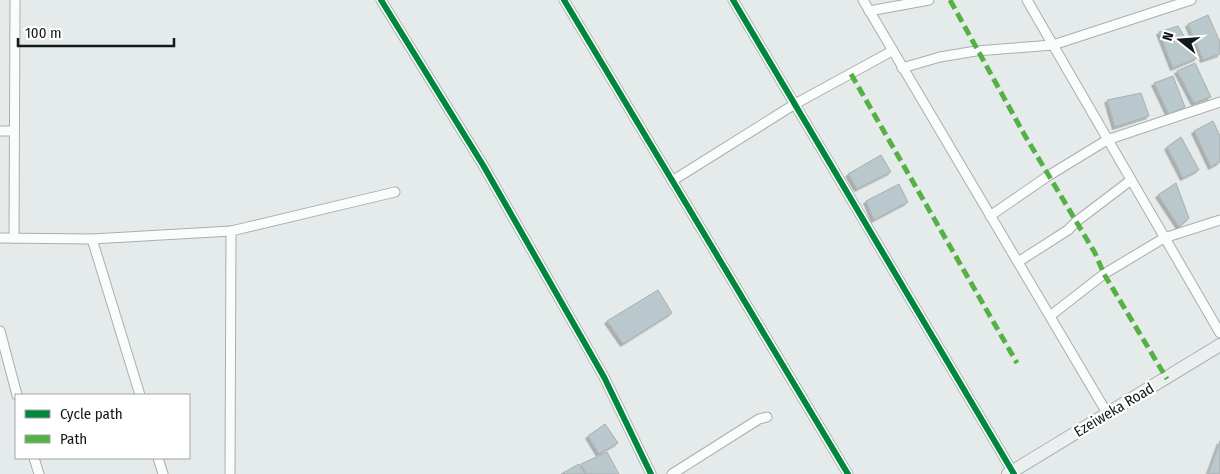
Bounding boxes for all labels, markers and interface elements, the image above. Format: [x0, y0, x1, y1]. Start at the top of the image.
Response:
scale bar [18, 15, 174, 47]
north arrow [1155, 15, 1205, 65]
text: 100 m [25, 24, 62, 42]
text: N [1159, 30, 1177, 43]
street label: Ezeiweka Road [1071, 379, 1157, 441]
legend [15, 394, 190, 459]
text: Cycle path [60, 405, 123, 423]
text: Path [60, 430, 87, 448]

